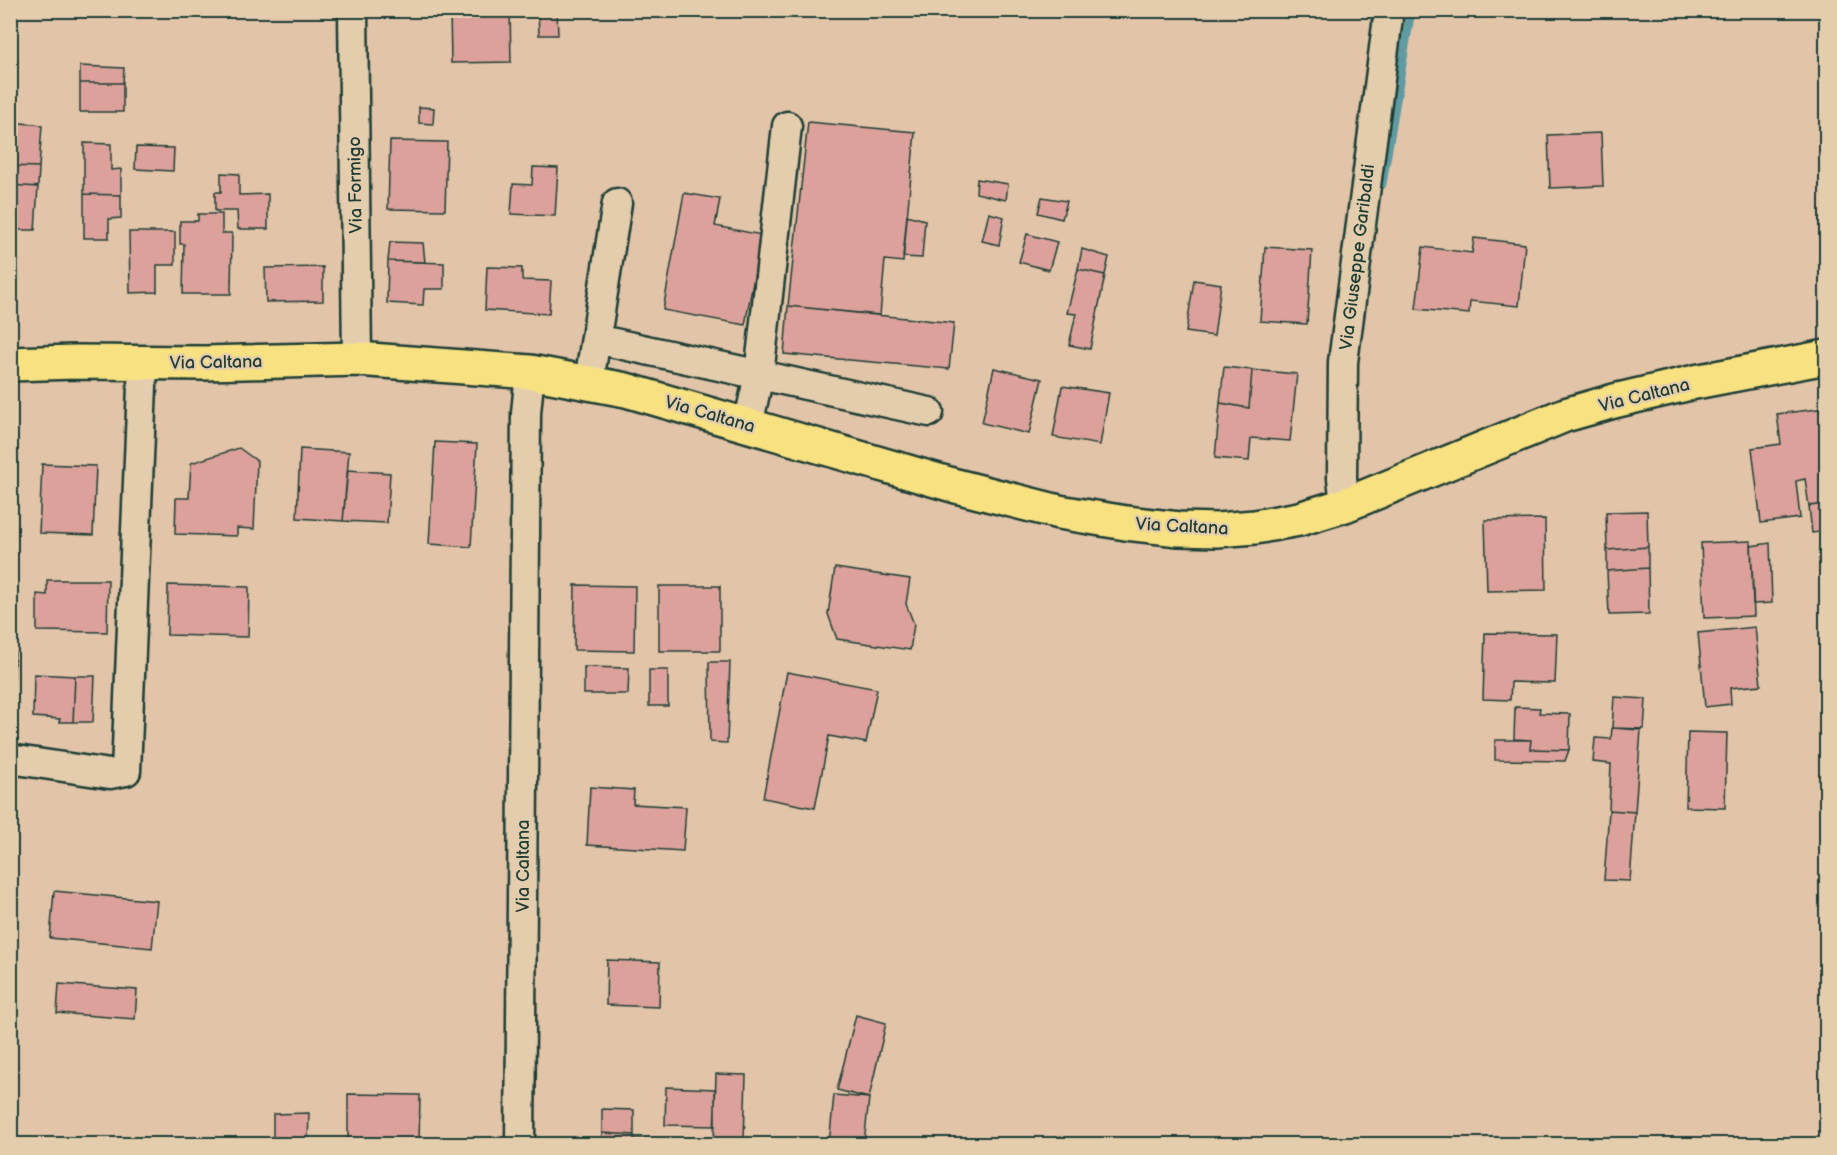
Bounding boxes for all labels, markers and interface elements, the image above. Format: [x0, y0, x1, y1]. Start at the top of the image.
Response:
street label: Via Formigo [344, 136, 367, 234]
street label: Via Giuseppe Garibaldi [1336, 163, 1379, 351]
street label: Via Caltana [169, 351, 263, 374]
street label: Via Caltana [1597, 374, 1692, 417]
street label: Via Caltana [662, 392, 757, 437]
street label: Via Caltana [1135, 514, 1229, 539]
street label: Via Caltana [513, 820, 534, 912]

